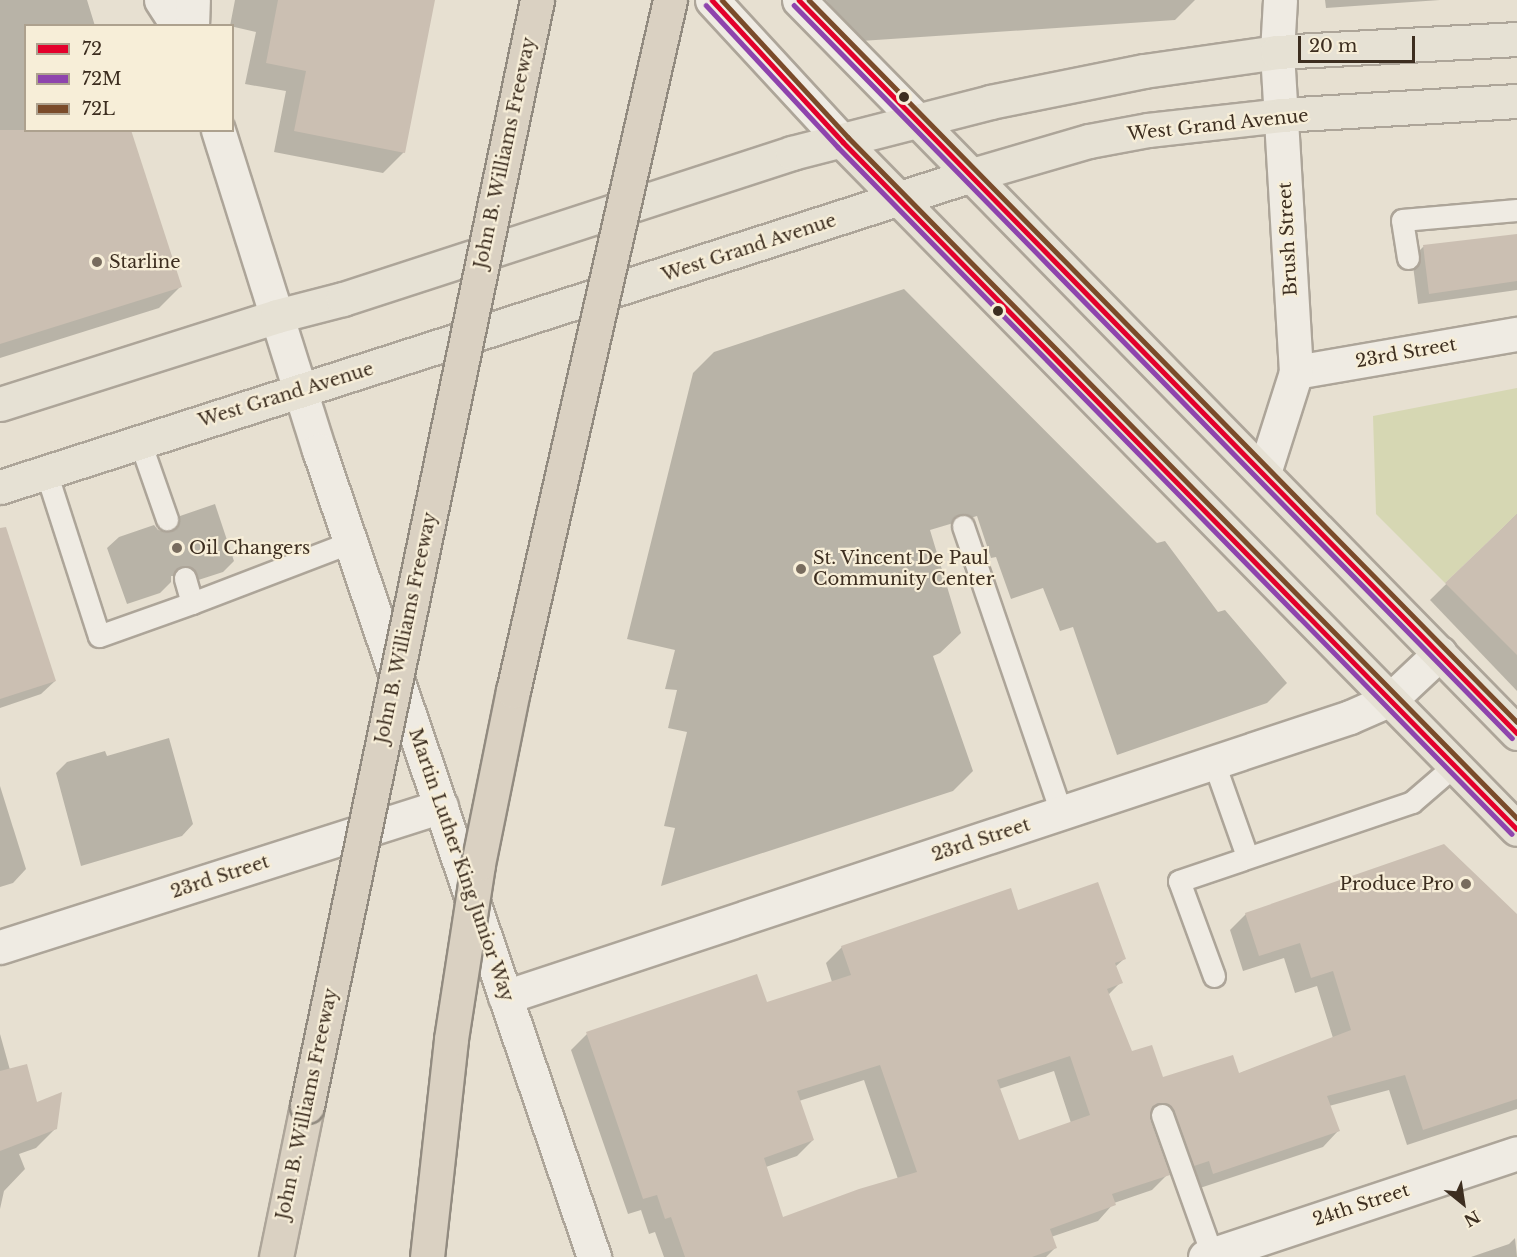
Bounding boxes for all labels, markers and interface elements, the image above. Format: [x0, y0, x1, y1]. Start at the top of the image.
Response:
legend [24, 24, 234, 132]
scale bar [1301, 24, 1418, 62]
street label: John B. Williams Freeway [470, 35, 540, 271]
text: 20 m [1309, 35, 1357, 57]
text: 72 [82, 38, 102, 60]
text: 72M [82, 68, 122, 90]
unlabelled marker [898, 91, 910, 103]
text: 72L [82, 98, 115, 120]
street label: West Grand Avenue [1126, 105, 1310, 145]
street label: Brush Street [1274, 181, 1302, 297]
street label: West Grand Avenue [659, 209, 839, 287]
place label: Starline [109, 251, 181, 273]
marker: Starline [90, 255, 104, 269]
unlabelled marker [992, 305, 1004, 317]
street label: 23rd Street [1354, 334, 1458, 372]
street label: West Grand Avenue [195, 358, 377, 432]
street label: John B. Williams Freeway [371, 510, 441, 746]
place label: Oil Changers [189, 537, 310, 559]
marker: Oil Changers [170, 541, 184, 555]
place label: St. Vincent De Paul Community Center [813, 548, 995, 590]
marker: St. Vincent De Paul Community Center [794, 562, 808, 576]
street label: Martin Luther King Junior Way [404, 725, 518, 1005]
street label: 23rd Street [929, 814, 1033, 866]
street label: 23rd Street [168, 851, 272, 903]
place label: Produce Pro [1340, 873, 1454, 895]
marker: Produce Pro [1459, 877, 1473, 891]
street label: John B. Williams Freeway [272, 986, 342, 1222]
north arrow [1433, 1173, 1493, 1233]
street label: 24th Street [1310, 1179, 1412, 1231]
text: N [1460, 1206, 1484, 1231]

